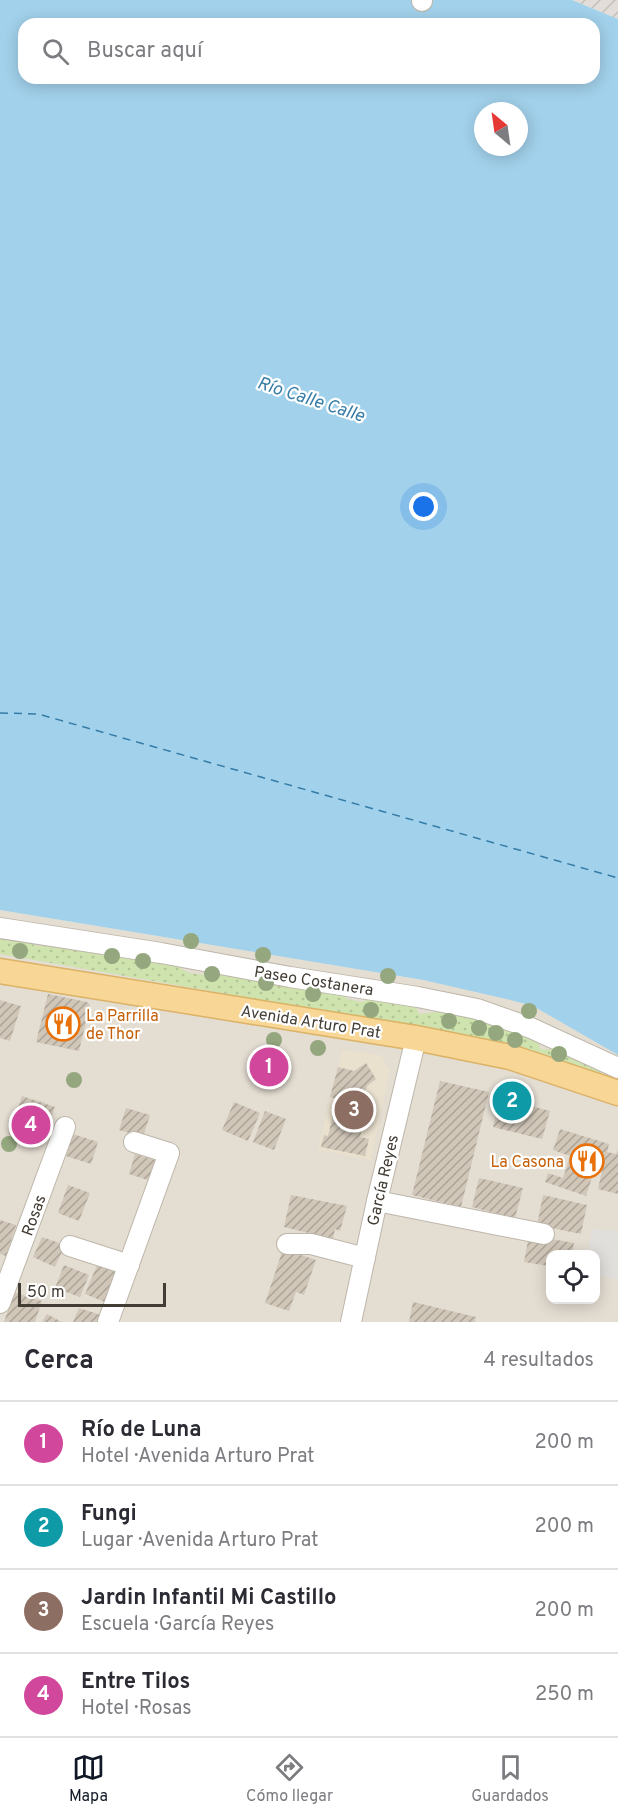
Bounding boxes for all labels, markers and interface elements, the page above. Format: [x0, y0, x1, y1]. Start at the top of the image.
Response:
search box [18, 18, 600, 84]
icon: search [39, 35, 72, 68]
text: Buscar aquí [87, 38, 203, 65]
north arrow [474, 102, 528, 156]
water label: Río Calle Calle [254, 372, 368, 429]
your location [409, 492, 438, 521]
street label: Paseo Costanera [253, 963, 375, 1001]
street label: Avenida Arturo Prat [239, 1002, 382, 1044]
restaurant icon: La Parrilla de Thor [45, 1006, 81, 1042]
place label: La Parrilla de Thor [86, 1007, 159, 1045]
pin: 1 [250, 1044, 288, 1090]
pin: 2 [492, 1078, 532, 1124]
pin: 3 [334, 1088, 374, 1132]
pin: 4 [12, 1102, 51, 1148]
street label: García Reyes [364, 1133, 404, 1228]
restaurant icon: La Casona [569, 1143, 605, 1179]
place label: La Casona [490, 1153, 564, 1173]
street label: Rosas [18, 1192, 52, 1239]
map controls [546, 1250, 600, 1304]
button: locate [546, 1250, 600, 1304]
scale bar [18, 1280, 166, 1308]
text: 50 m [27, 1283, 65, 1303]
text: Cerca [24, 1345, 94, 1378]
text: 4 resultados [484, 1348, 594, 1374]
text: Río de Luna [81, 1417, 202, 1444]
text: 1 [40, 1430, 48, 1456]
text: 200 m [535, 1430, 594, 1456]
text: Hotel · Avenida Arturo Prat [81, 1444, 315, 1470]
text: Fungi [81, 1501, 137, 1528]
text: 2 [37, 1514, 50, 1540]
text: 200 m [535, 1514, 594, 1540]
text: Lugar · Avenida Arturo Prat [81, 1528, 319, 1554]
text: Jardin Infantil Mi Castillo [81, 1585, 337, 1612]
text: 3 [38, 1598, 50, 1624]
text: 200 m [535, 1598, 594, 1624]
text: Escuela · García Reyes [81, 1612, 274, 1638]
text: Entre Tilos [81, 1669, 190, 1696]
text: 4 [37, 1682, 50, 1708]
text: 250 m [535, 1682, 594, 1708]
text: Hotel · Rosas [81, 1696, 192, 1722]
tab: Mapa [69, 1751, 108, 1807]
tab: Cómo llegar [246, 1751, 333, 1807]
tab: Guardados [471, 1751, 549, 1807]

